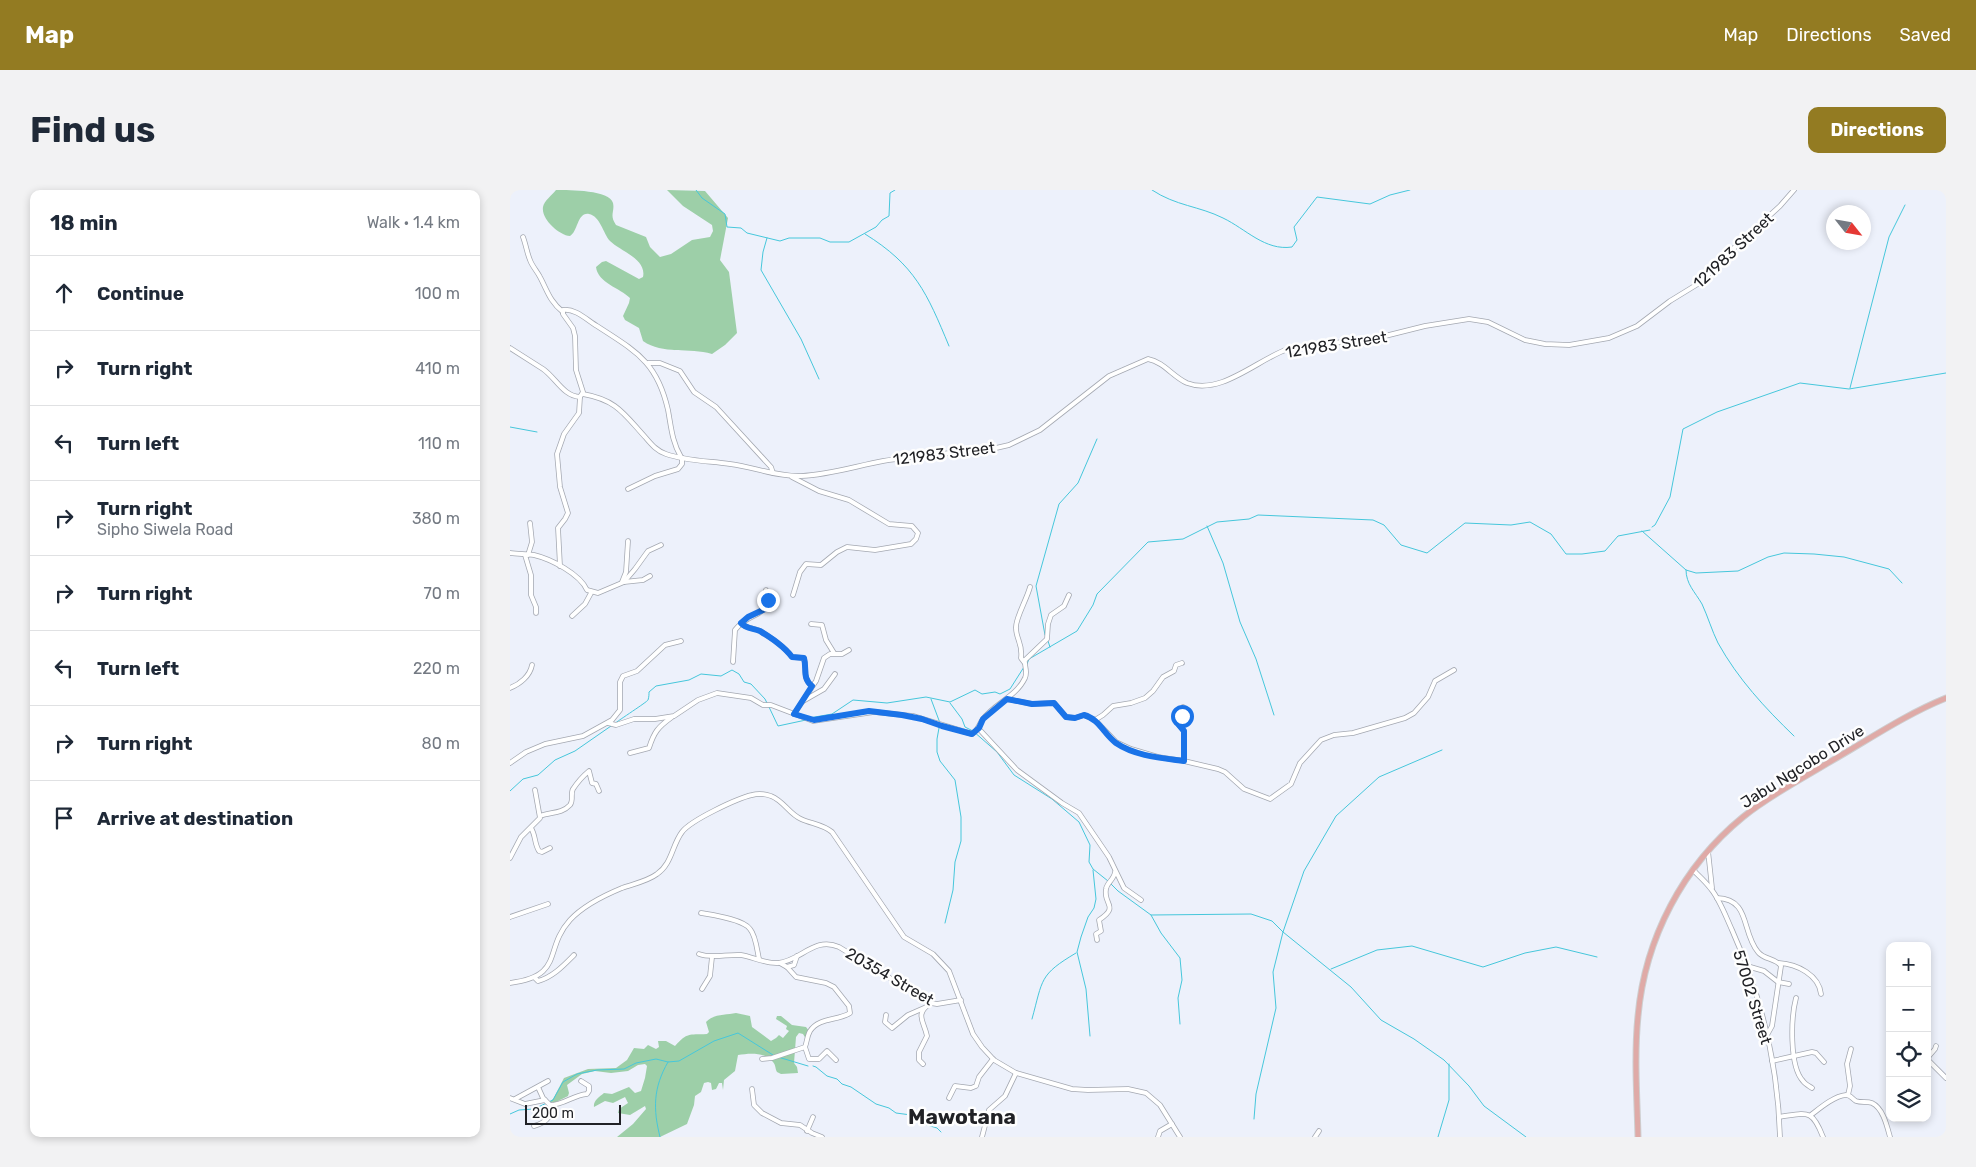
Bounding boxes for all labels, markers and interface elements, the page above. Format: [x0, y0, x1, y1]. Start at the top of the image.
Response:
text: Map [25, 21, 74, 49]
text: Map [1723, 24, 1758, 46]
text: Directions [1786, 24, 1872, 46]
text: Saved [1900, 24, 1951, 46]
button: Directions [1808, 107, 1946, 153]
text: Find us [30, 109, 155, 151]
north arrow [1826, 205, 1871, 250]
street label: 121983 Street [1689, 208, 1777, 292]
text: 18 min [50, 210, 118, 235]
text: Walk · 1.4 km [367, 213, 460, 232]
icon: ahead [50, 279, 78, 307]
text: Continue [97, 282, 184, 305]
text: 100 m [415, 284, 460, 303]
street label: 121983 Street [1284, 327, 1388, 362]
icon: right [50, 354, 78, 382]
text: Turn right [97, 357, 192, 380]
text: 410 m [415, 359, 460, 378]
icon: left [50, 429, 78, 457]
text: Turn left [97, 432, 179, 455]
text: 110 m [418, 434, 460, 453]
street label: 121983 Street [892, 438, 996, 469]
text: Turn right [97, 497, 192, 520]
icon: right [50, 504, 78, 532]
text: 380 m [412, 509, 460, 528]
text: Sipho Siwela Road [97, 520, 233, 539]
icon: right [50, 579, 78, 607]
text: Turn right [97, 582, 192, 605]
text: 70 m [423, 584, 460, 603]
route end [757, 589, 780, 612]
icon: left [50, 654, 78, 682]
text: Turn left [97, 657, 179, 680]
text: 220 m [413, 659, 460, 678]
route start [1171, 705, 1194, 728]
street label: Jabu Ngcobo Drive [1737, 721, 1867, 812]
icon: right [50, 729, 78, 757]
text: Turn right [97, 732, 192, 755]
text: 80 m [422, 734, 460, 753]
icon: arrive [50, 804, 78, 832]
text: Arrive at destination [97, 807, 293, 830]
map controls [1886, 942, 1931, 1122]
button: + [1886, 942, 1931, 987]
street label: 20354 Street [842, 944, 937, 1009]
street label: 57002 Street [1729, 948, 1776, 1047]
button: − [1886, 987, 1931, 1032]
button: locate [1886, 1032, 1931, 1077]
button: layers [1886, 1077, 1931, 1122]
scale bar [525, 1102, 621, 1125]
district label: Mawotana [908, 1104, 1016, 1129]
text: 200 m [532, 1105, 574, 1122]

